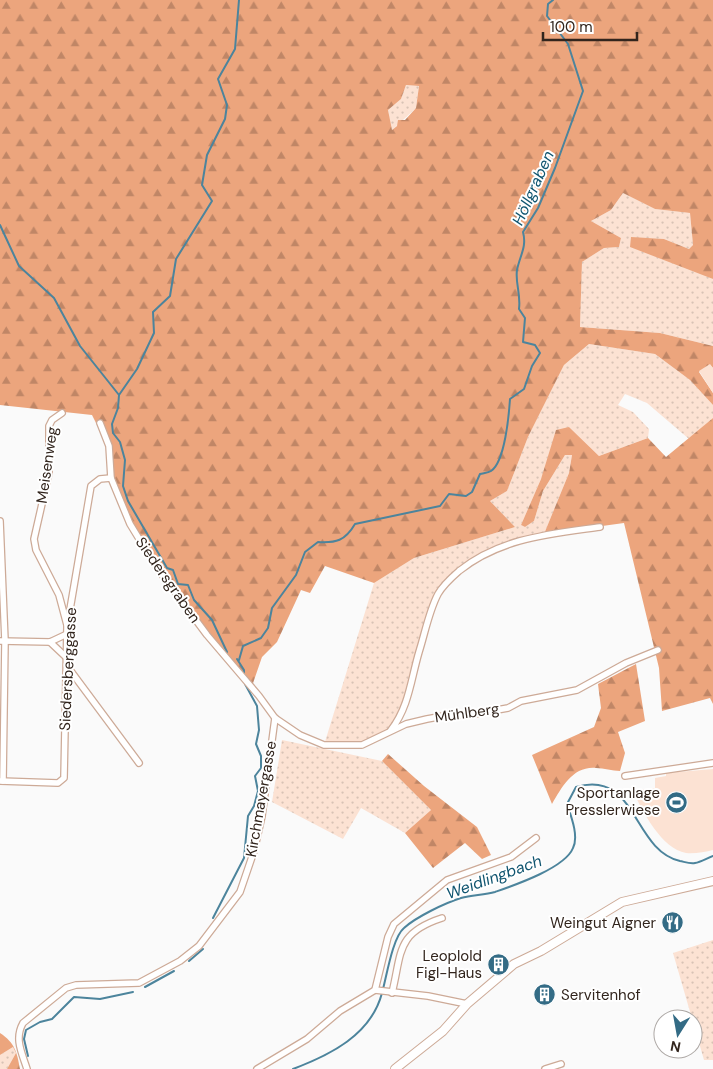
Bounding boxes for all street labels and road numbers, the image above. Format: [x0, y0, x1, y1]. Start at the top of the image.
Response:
street label: Meisenweg [32, 425, 62, 505]
street label: Siedersgraben [131, 533, 205, 627]
street label: Siedersberggasse [55, 607, 81, 731]
street label: Mühlberg [434, 699, 500, 727]
street label: Kirchmayergasse [241, 739, 281, 859]

